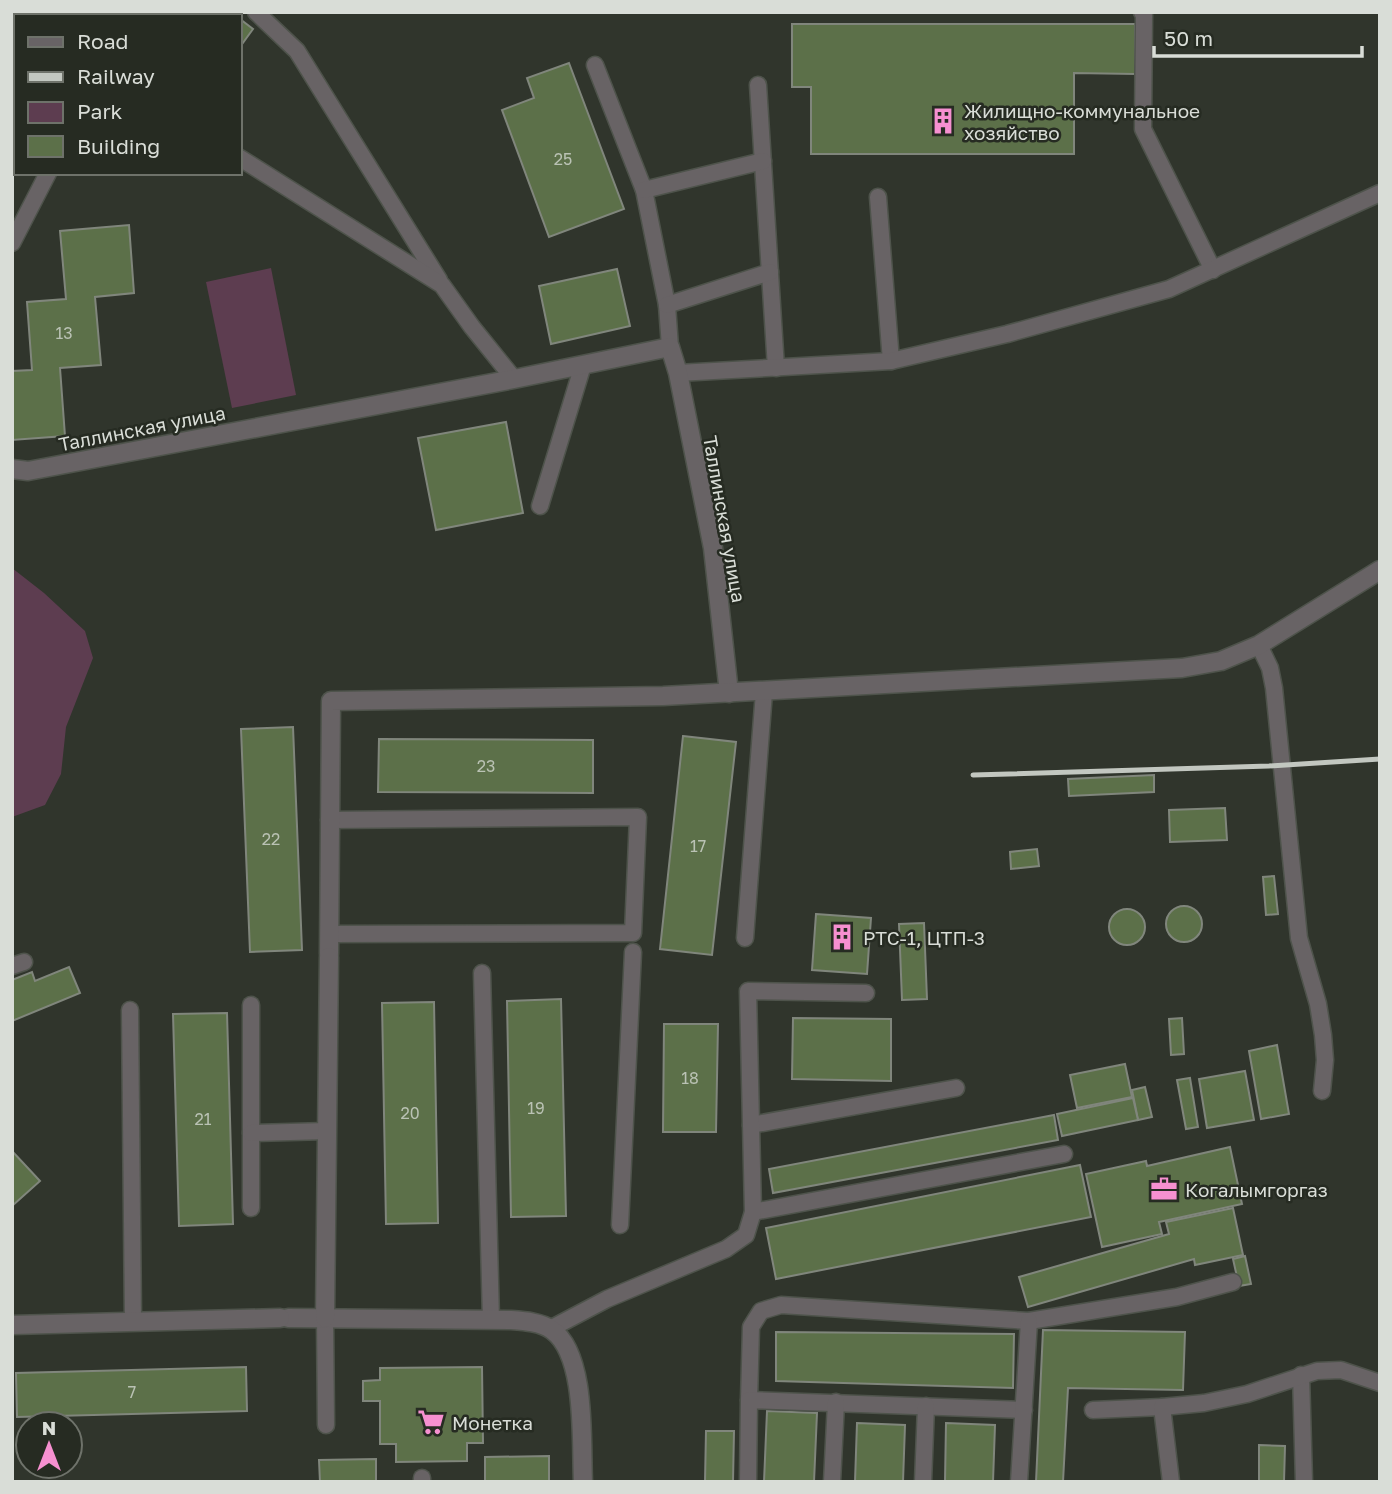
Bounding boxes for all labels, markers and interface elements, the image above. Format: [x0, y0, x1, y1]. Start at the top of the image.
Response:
legend [14, 14, 242, 175]
scale bar [1154, 14, 1362, 58]
text: 50 m [1164, 25, 1213, 51]
text: Road [77, 28, 128, 54]
text: Railway [77, 63, 155, 89]
text: Park [77, 98, 123, 124]
place label: Жилищно-коммунальное хозяйство [964, 99, 1200, 144]
building icon: Жилищно-коммунальное хозяйство [928, 106, 958, 136]
text: Building [77, 133, 160, 159]
house number: 25 [554, 149, 572, 169]
house number: 13 [55, 323, 73, 343]
street label: Таллинская улица [57, 401, 227, 455]
street label: Таллинская улица [699, 434, 751, 604]
house number: 23 [477, 756, 495, 776]
house number: 22 [262, 829, 280, 849]
house number: 17 [690, 836, 706, 856]
building icon: РТС-1, ЦТП-3 [827, 922, 857, 952]
place label: РТС-1, ЦТП-3 [863, 926, 985, 949]
house number: 18 [681, 1068, 699, 1088]
house number: 19 [527, 1098, 545, 1118]
house number: 20 [400, 1103, 420, 1123]
house number: 21 [194, 1109, 212, 1129]
office icon: Когалымгоргаз [1149, 1174, 1179, 1204]
place label: Когалымгоргаз [1185, 1178, 1328, 1201]
house number: 7 [128, 1382, 136, 1402]
supermarket icon: Монетка [416, 1407, 446, 1437]
north arrow [14, 1410, 84, 1480]
place label: Монетка [452, 1411, 533, 1434]
text: N [42, 1416, 56, 1439]

